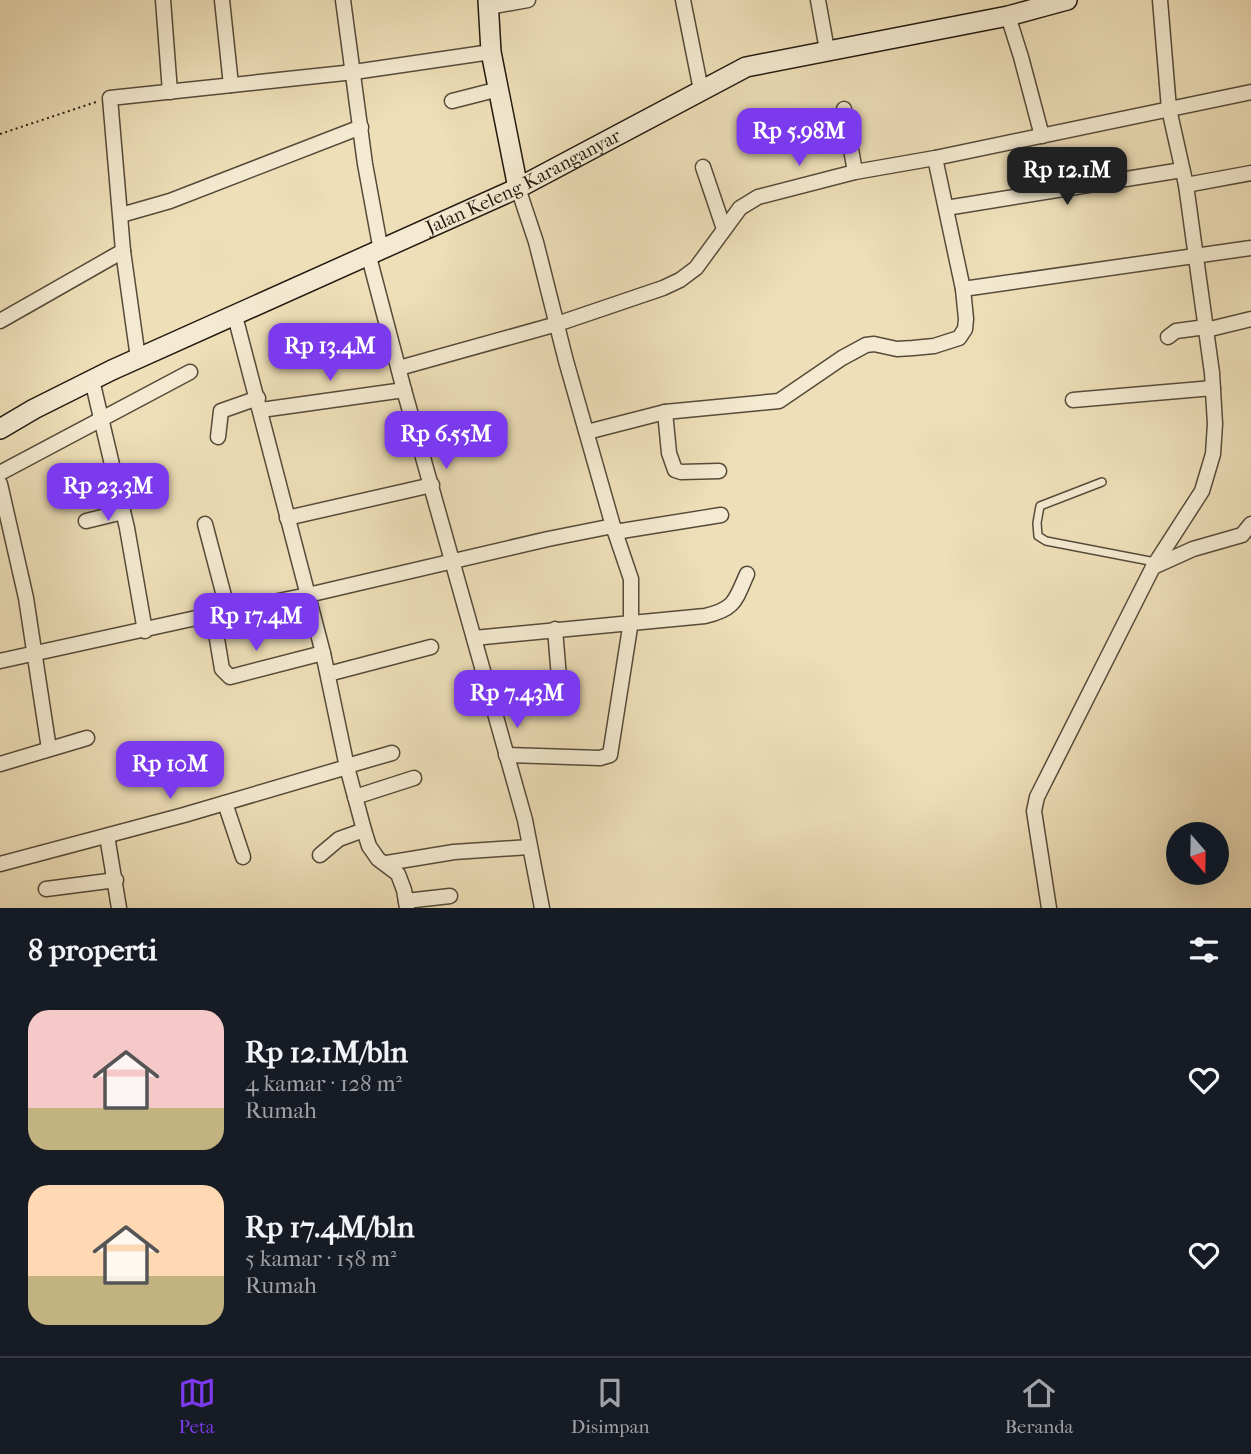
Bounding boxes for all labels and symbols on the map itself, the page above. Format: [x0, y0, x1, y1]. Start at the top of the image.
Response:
pin: Rp 5.98M [727, 108, 871, 168]
street label: Jalan Keleng Karanganyar [421, 124, 625, 240]
pin: Rp 12.1M [995, 148, 1139, 207]
pin: Rp 13.4M [258, 324, 402, 383]
pin: Rp 6.55M [374, 412, 518, 471]
pin: Rp 23.3M [36, 463, 180, 523]
pin: Rp 17.4M [184, 594, 328, 653]
pin: Rp 7.43M [445, 670, 589, 730]
pin: Rp 10M [113, 742, 227, 801]
north arrow [1166, 822, 1228, 886]

